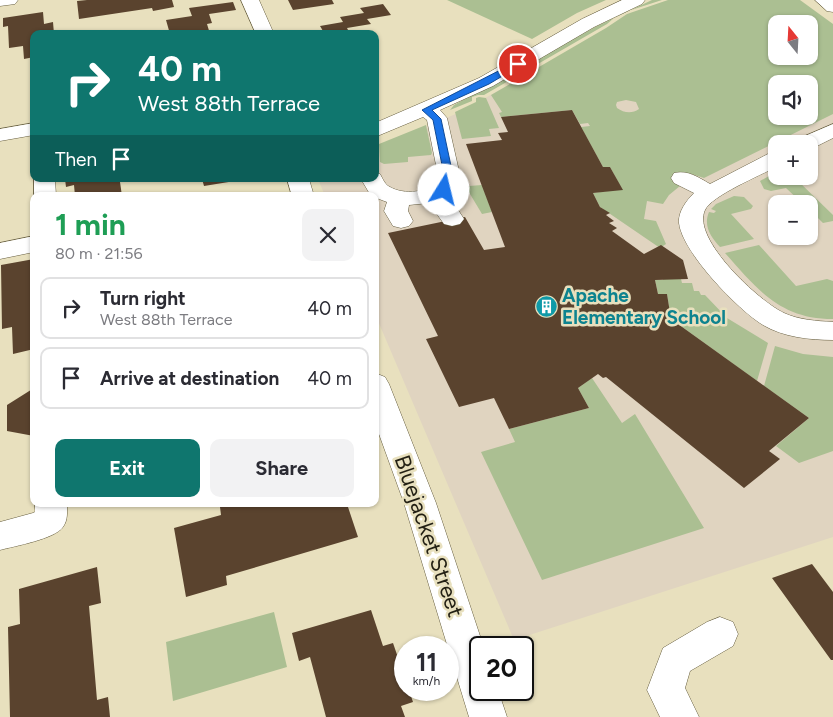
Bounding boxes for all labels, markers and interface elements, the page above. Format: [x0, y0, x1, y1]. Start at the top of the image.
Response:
north arrow [768, 15, 818, 65]
map controls [768, 15, 818, 245]
pin [497, 43, 539, 85]
text: 40 m [138, 48, 222, 90]
icon: right [55, 50, 120, 115]
icon: arrive [504, 50, 532, 78]
button: sound [768, 75, 818, 125]
text: West 88th Terrace [138, 90, 320, 117]
button: + [768, 135, 818, 185]
icon: arrive [107, 145, 135, 173]
text: Then [55, 148, 97, 171]
position arrow [417, 163, 469, 215]
button: − [768, 195, 818, 245]
text: 1 min [55, 206, 126, 243]
button: close [302, 209, 354, 261]
text: 80 m · 21:56 [55, 244, 142, 263]
place label: Apache Elementary School [562, 284, 726, 329]
text: Turn right [100, 287, 186, 310]
icon: right [57, 294, 85, 322]
building icon: Apache Elementary School [534, 294, 558, 318]
text: 40 m [307, 297, 352, 320]
text: West 88th Terrace [100, 310, 232, 329]
icon: arrive [57, 364, 85, 392]
text: Arrive at destination [100, 367, 279, 390]
text: 40 m [307, 367, 352, 390]
button: Exit [55, 439, 200, 497]
button: Share [210, 439, 354, 497]
street label: Bluejacket Street [389, 452, 469, 620]
speed limit sign: 20 [469, 636, 534, 701]
text: 11 [416, 647, 437, 677]
text: km/h [413, 674, 440, 688]

